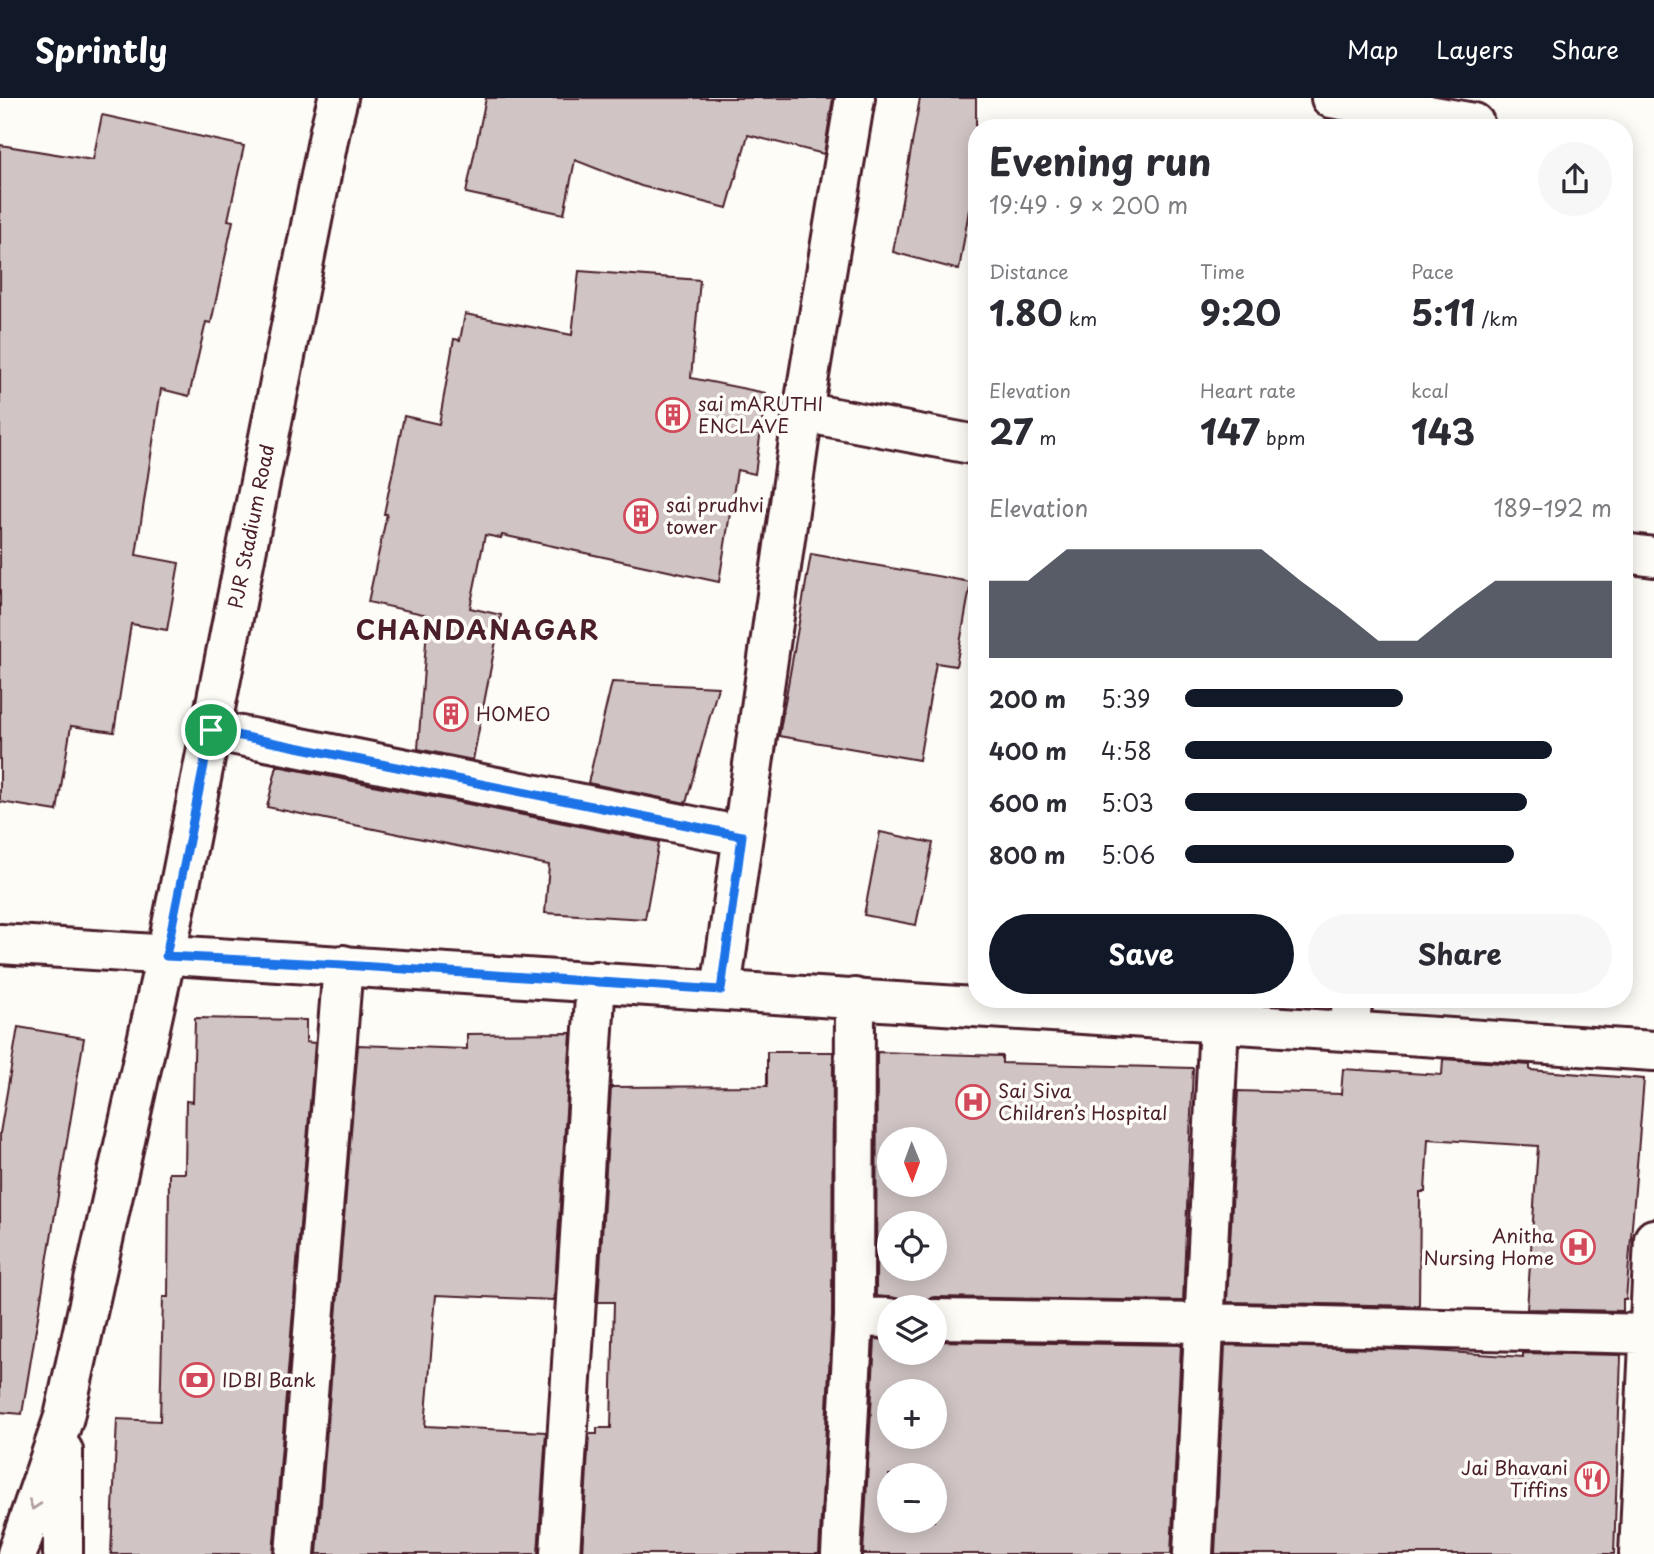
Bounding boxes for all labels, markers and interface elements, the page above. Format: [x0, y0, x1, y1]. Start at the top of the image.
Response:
text: Sprintly [35, 24, 167, 74]
text: Map [1347, 31, 1398, 67]
text: Layers [1436, 31, 1513, 67]
text: Share [1551, 31, 1619, 67]
text: Evening run [989, 132, 1211, 189]
button: share [1538, 142, 1612, 216]
text: 19:49 · 9 × 200 m [989, 187, 1188, 222]
text: Distance [989, 257, 1069, 285]
text: Time [1200, 257, 1245, 285]
text: Pace [1411, 257, 1454, 285]
text: 1.80 [989, 285, 1063, 338]
text: 9:20 [1200, 285, 1281, 338]
text: 5:11 [1411, 285, 1475, 338]
text: km [1063, 304, 1097, 332]
text: /km [1475, 304, 1518, 332]
text: Elevation [989, 376, 1071, 404]
text: Heart rate [1200, 376, 1296, 404]
text: kcal [1411, 376, 1449, 404]
place label: sai mARUTHI ENCLAVE [698, 389, 823, 439]
building icon: sai mARUTHI ENCLAVE [654, 396, 692, 434]
text: 27 [989, 404, 1033, 457]
text: 147 [1200, 404, 1260, 457]
text: 143 [1411, 404, 1475, 457]
text: m [1033, 423, 1057, 451]
text: bpm [1260, 423, 1305, 451]
street label: PJR Stadium Road [220, 442, 280, 611]
place label: sai prudhvi tower [666, 490, 764, 540]
text: Elevation [989, 490, 1088, 525]
text: 189–192 m [1493, 490, 1612, 525]
building icon: sai prudhvi tower [622, 497, 660, 535]
district label: CHANDANAGAR [356, 610, 600, 649]
text: 200 m [989, 681, 1066, 716]
text: 5:39 [1101, 681, 1151, 716]
building icon: HOMEO [432, 695, 470, 733]
place label: HOMEO [476, 699, 551, 727]
pin [181, 700, 241, 760]
icon: arrive [192, 711, 230, 749]
text: 400 m [989, 733, 1067, 768]
text: 4:58 [1101, 733, 1152, 768]
text: 600 m [989, 785, 1067, 820]
text: 5:03 [1101, 785, 1154, 820]
text: 800 m [989, 837, 1066, 872]
text: 5:06 [1101, 837, 1155, 872]
button: Save [989, 914, 1294, 994]
button: Share [1308, 914, 1612, 994]
place label: Sai Siva Children’s Hospital [998, 1076, 1168, 1126]
hospital icon: Sai Siva Children’s Hospital [954, 1083, 992, 1121]
north arrow [877, 1127, 947, 1197]
map controls [877, 1127, 947, 1533]
button: locate [877, 1211, 947, 1281]
place label: Anitha Nursing Home [1424, 1221, 1554, 1271]
hospital icon: Anitha Nursing Home [1559, 1228, 1597, 1266]
button: layers [877, 1295, 947, 1365]
bank icon: IDBI Bank [178, 1361, 216, 1399]
place label: IDBI Bank [222, 1365, 316, 1393]
button: + [877, 1379, 947, 1449]
place label: Jai Bhavani Tiffins [1461, 1453, 1568, 1503]
restaurant icon: Jai Bhavani Tiffins [1573, 1460, 1611, 1498]
button: − [877, 1463, 947, 1533]
one-way arrow [28, 1499, 42, 1511]

